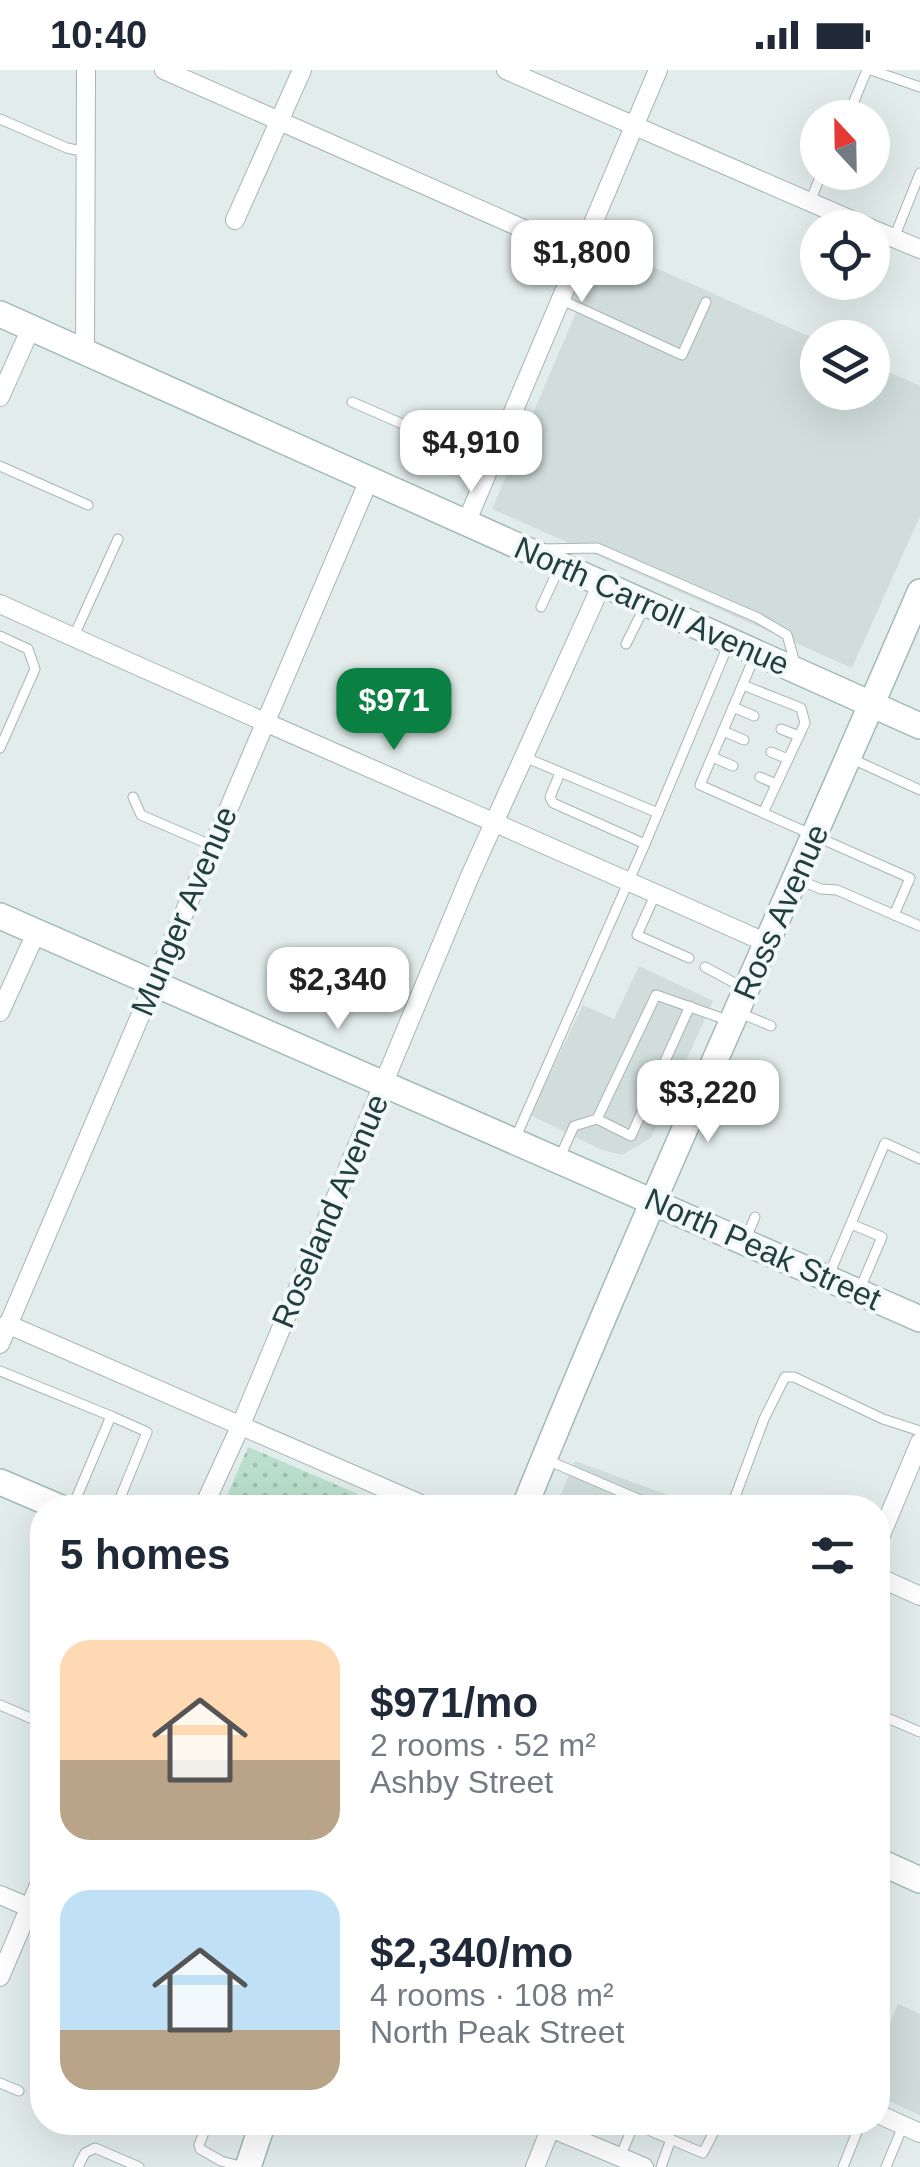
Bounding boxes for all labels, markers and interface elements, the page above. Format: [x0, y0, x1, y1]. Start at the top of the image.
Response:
text: 10:40 [50, 14, 147, 56]
north arrow [800, 100, 890, 190]
map controls [800, 100, 890, 410]
button: locate [800, 210, 890, 300]
pin: $1,800 [501, 220, 663, 305]
text: $1,800 [533, 234, 631, 270]
button: layers [800, 320, 890, 410]
pin: $4,910 [390, 410, 552, 495]
text: $4,910 [422, 424, 520, 460]
street label: North Carroll Avenue [509, 529, 795, 683]
pin: $971 [335, 668, 453, 753]
text: $971 [358, 682, 430, 718]
street label: Munger Avenue [124, 801, 244, 1021]
street label: Ross Avenue [726, 819, 836, 1005]
pin: $2,340 [257, 947, 419, 1032]
text: $2,340 [289, 961, 387, 997]
pin: $3,220 [627, 1060, 789, 1145]
text: $3,220 [659, 1074, 757, 1110]
street label: Roseland Avenue [265, 1089, 395, 1333]
street label: North Peak Street [640, 1181, 887, 1317]
icon: filters [805, 1528, 860, 1583]
text: 5 homes [60, 1531, 230, 1578]
text: $971/mo [370, 1679, 538, 1726]
icon: home [140, 1680, 260, 1800]
text: 2 rooms · 52 m² [370, 1727, 596, 1763]
text: Ashby Street [370, 1764, 553, 1800]
text: $2,340/mo [370, 1929, 573, 1976]
icon: home [140, 1930, 260, 2050]
text: 4 rooms · 108 m² [370, 1977, 614, 2013]
text: North Peak Street [370, 2014, 624, 2050]

